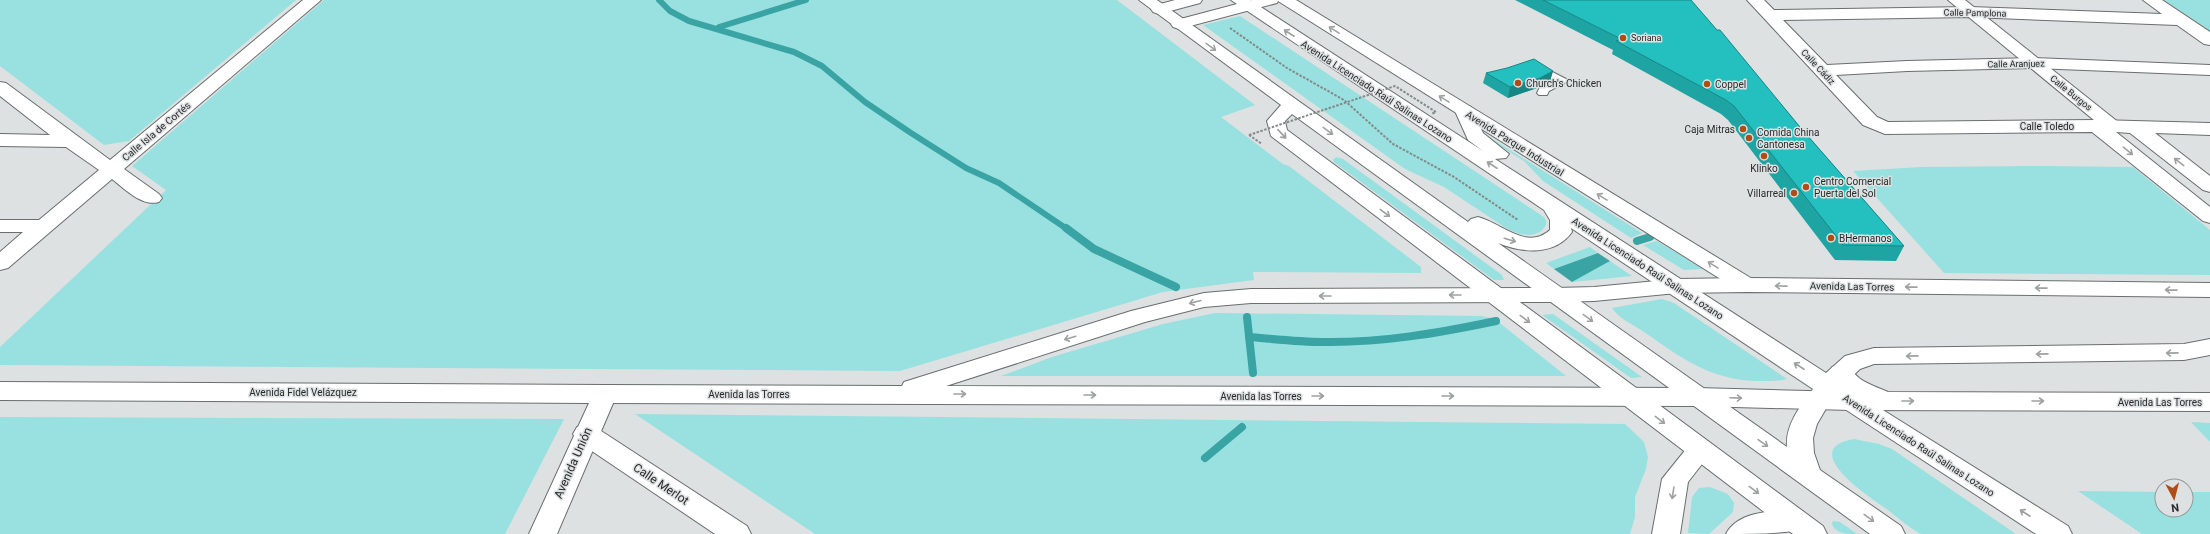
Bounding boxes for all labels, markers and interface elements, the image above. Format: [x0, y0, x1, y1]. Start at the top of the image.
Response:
street label: Calle Pamplona [1944, 7, 2007, 19]
one-way arrow [1329, 26, 1340, 34]
one-way arrow [1284, 29, 1295, 37]
marker: Soriana [1618, 33, 1628, 43]
place label: Soriana [1631, 33, 1662, 43]
street label: Avenida Licenciado Raúl Salinas Lozano [1299, 38, 1455, 145]
one-way arrow [1205, 43, 1216, 51]
street label: Calle Cádiz [1799, 47, 1837, 87]
street label: Calle Aranjuez [1987, 58, 2045, 69]
street label: Calle Burgos [2048, 73, 2094, 113]
marker: Church's Chicken [1513, 78, 1523, 88]
place label: Church's Chicken [1526, 78, 1602, 89]
marker: Coppel [1702, 79, 1712, 89]
place label: Coppel [1715, 79, 1746, 90]
one-way arrow [1438, 94, 1450, 102]
street label: Calle Isla de Cortés [120, 100, 193, 163]
street label: Avenida Parque Industrial [1464, 109, 1566, 178]
street label: Calle Toledo [2020, 121, 2075, 132]
place label: Caja Mitras [1685, 124, 1735, 135]
marker: Caja Mitras [1738, 124, 1748, 134]
one-way arrow [1322, 127, 1333, 135]
place label: Comida China Cantonesa [1757, 127, 1819, 150]
one-way arrow [1277, 129, 1287, 139]
marker: Comida China Cantonesa [1744, 133, 1754, 143]
one-way arrow [2122, 146, 2133, 155]
marker: Klinko [1759, 151, 1769, 161]
one-way arrow [2174, 158, 2185, 167]
one-way arrow [1486, 161, 1497, 170]
place label: Klinko [1750, 163, 1778, 174]
place label: Centro Comercial Puerta del Sol [1814, 176, 1891, 199]
marker: Centro Comercial Puerta del Sol [1801, 182, 1811, 192]
place label: Villarreal [1747, 188, 1786, 199]
marker: Villarreal [1789, 188, 1799, 198]
one-way arrow [1596, 192, 1608, 200]
one-way arrow [1379, 209, 1390, 217]
street label: Avenida Licenciado Raúl Salinas Lozano [1570, 215, 1726, 322]
marker: BHermanos [1826, 233, 1836, 243]
place label: BHermanos [1839, 233, 1892, 244]
one-way arrow [1503, 236, 1516, 244]
one-way arrow [1708, 261, 1719, 269]
street label: Avenida Las Torres [1810, 280, 1894, 293]
one-way arrow [1775, 282, 1788, 290]
one-way arrow [1905, 283, 1918, 291]
one-way arrow [2035, 284, 2048, 292]
one-way arrow [2165, 286, 2178, 293]
one-way arrow [1449, 291, 1462, 299]
one-way arrow [1319, 292, 1332, 300]
one-way arrow [1189, 299, 1202, 306]
one-way arrow [1582, 313, 1593, 322]
one-way arrow [1519, 314, 1530, 323]
one-way arrow [1064, 335, 1077, 342]
one-way arrow [2166, 349, 2179, 357]
one-way arrow [2036, 350, 2049, 358]
one-way arrow [1906, 352, 1919, 360]
one-way arrow [1793, 362, 1804, 370]
street label: Avenida Fidel Velázquez [249, 387, 357, 398]
street label: Avenida las Torres [708, 389, 790, 400]
one-way arrow [953, 390, 966, 398]
one-way arrow [1083, 391, 1096, 399]
street label: Avenida las Torres [1220, 391, 1302, 402]
one-way arrow [1311, 392, 1324, 400]
one-way arrow [1441, 392, 1454, 400]
street label: Avenida Licenciado Raúl Salinas Lozano [1841, 392, 1997, 499]
one-way arrow [1729, 394, 1742, 402]
one-way arrow [1901, 397, 1914, 405]
one-way arrow [2031, 397, 2044, 405]
street label: Avenida Las Torres [2118, 397, 2202, 408]
one-way arrow [1655, 416, 1666, 424]
street label: Avenida Unión [551, 425, 595, 501]
one-way arrow [1757, 439, 1768, 447]
street label: Calle Merlot [631, 460, 692, 508]
north arrow [2154, 478, 2194, 518]
one-way arrow [1668, 486, 1676, 499]
one-way arrow [1748, 486, 1759, 494]
text: N [2170, 501, 2180, 514]
one-way arrow [2020, 509, 2031, 517]
one-way arrow [1863, 514, 1874, 522]

